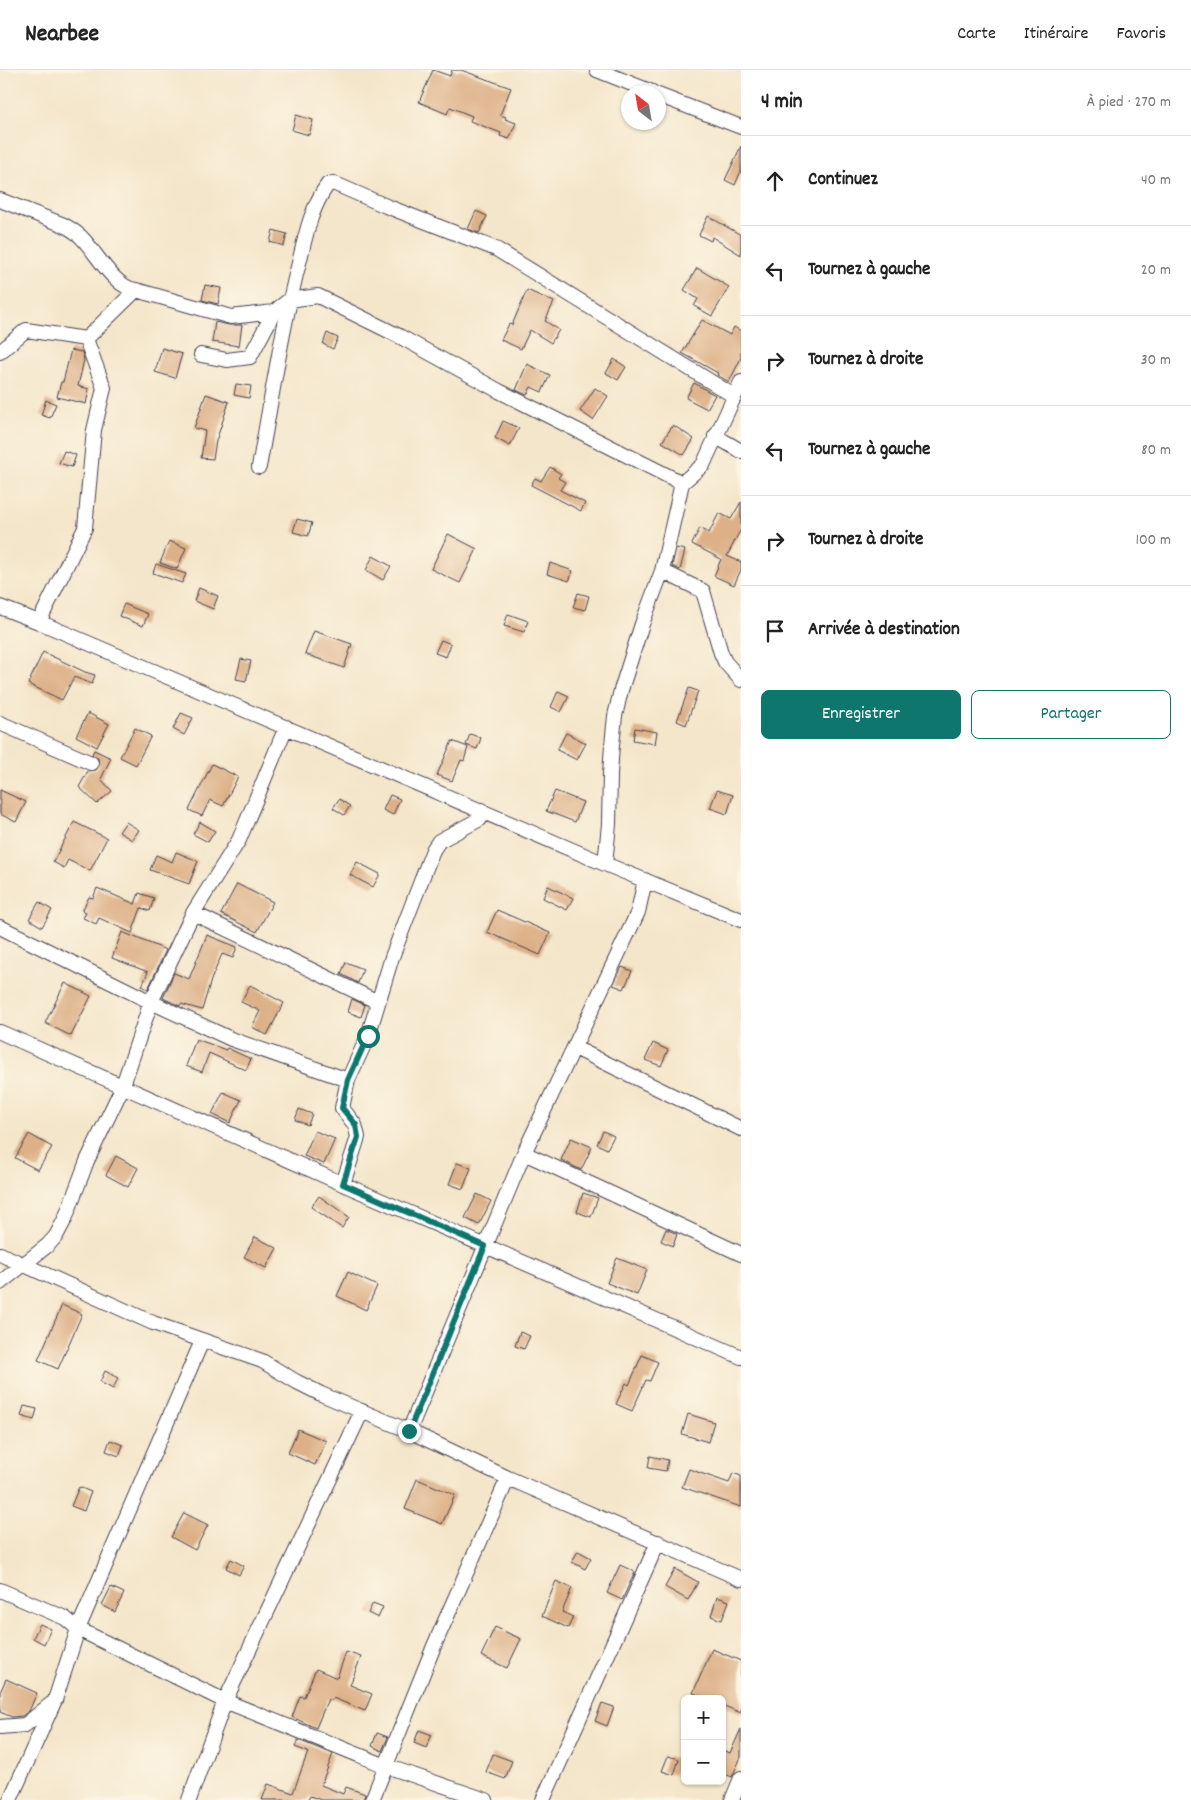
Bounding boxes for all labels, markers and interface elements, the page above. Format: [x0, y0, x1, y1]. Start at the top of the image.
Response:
text: Nearbee [25, 18, 99, 52]
text: Carte [957, 22, 996, 47]
text: Itinéraire [1024, 22, 1088, 47]
text: Favoris [1116, 22, 1166, 47]
north arrow [621, 85, 666, 130]
text: 4 min [761, 88, 803, 118]
text: À pied · 270 m [1087, 91, 1171, 114]
icon: ahead [761, 167, 789, 195]
text: Continuez [808, 167, 878, 194]
text: 40 m [1141, 169, 1171, 192]
icon: left [761, 257, 789, 285]
text: Tournez à gauche [808, 257, 930, 284]
text: 20 m [1141, 259, 1171, 282]
icon: right [761, 347, 789, 375]
text: Tournez à droite [808, 347, 923, 374]
text: 30 m [1141, 349, 1171, 372]
icon: left [761, 437, 789, 465]
text: Tournez à gauche [808, 437, 930, 464]
text: 80 m [1141, 439, 1171, 462]
icon: right [761, 527, 789, 555]
text: Tournez à droite [808, 527, 923, 554]
text: 100 m [1135, 529, 1171, 552]
icon: arrive [761, 617, 789, 645]
text: Arrivée à destination [808, 617, 960, 644]
button: Enregistrer [761, 690, 961, 739]
button: Partager [971, 690, 1171, 739]
route start [357, 1025, 380, 1048]
route end [398, 1420, 421, 1443]
map controls [681, 1695, 726, 1785]
button: + [681, 1695, 726, 1740]
button: − [681, 1740, 726, 1785]

